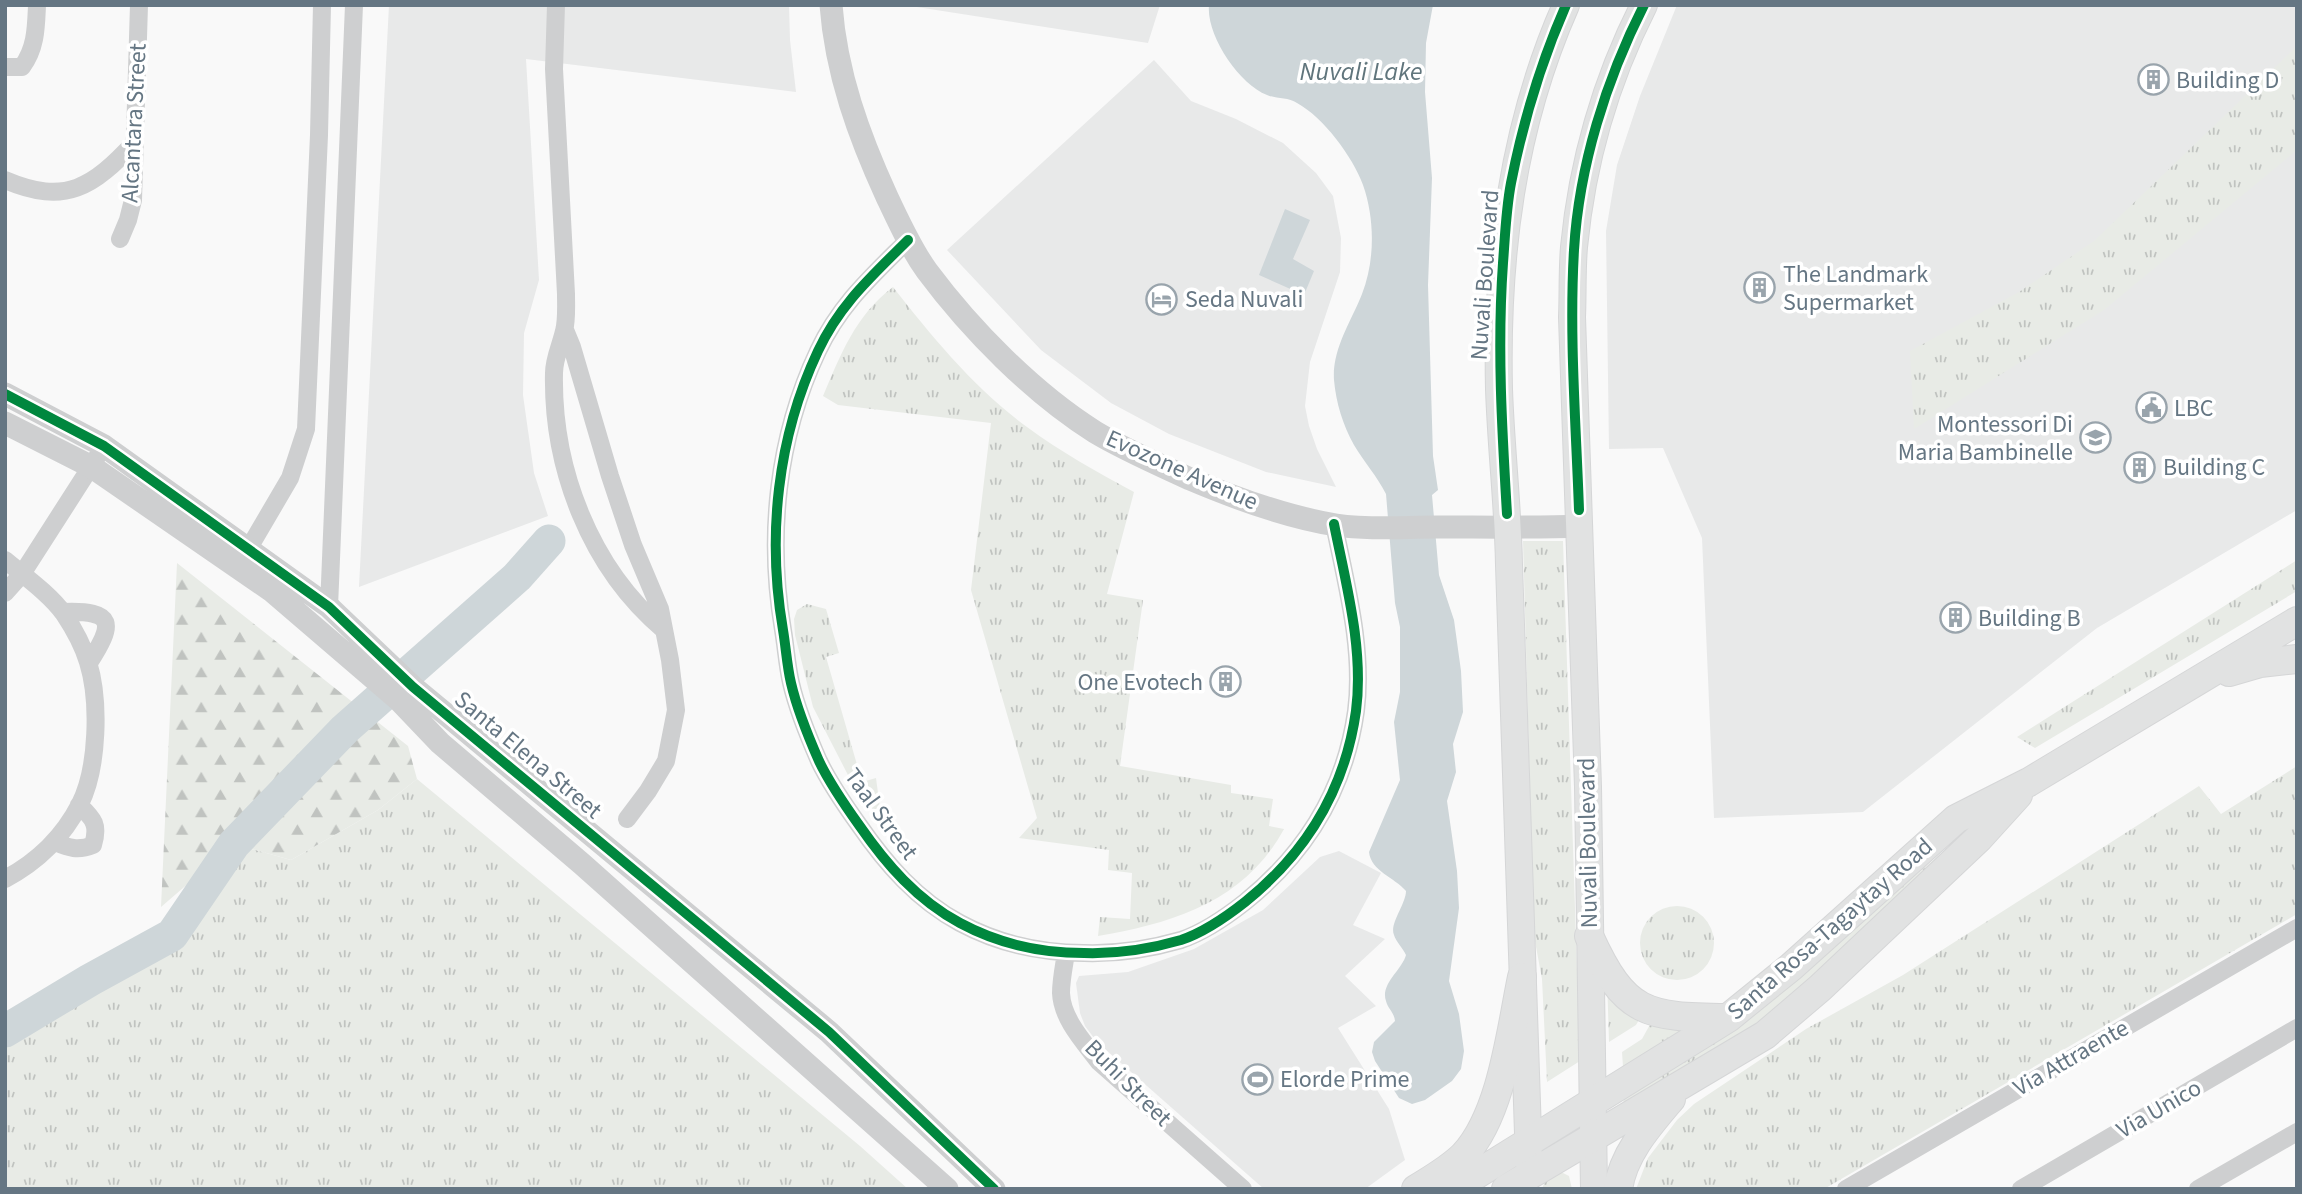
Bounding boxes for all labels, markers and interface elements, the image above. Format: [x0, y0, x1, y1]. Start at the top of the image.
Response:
street label: Alcantara Street [112, 42, 156, 204]
water label: Nuvali Lake [1300, 53, 1422, 90]
building icon: Building D [2136, 63, 2170, 97]
place label: Building D [2176, 63, 2279, 98]
street label: Nuvali Boulevard [1462, 189, 1508, 361]
place label: The Landmark Supermarket [1783, 257, 1928, 320]
building icon: The Landmark Supermarket [1743, 271, 1777, 305]
hotel icon: Seda Nuvali [1145, 282, 1179, 316]
place label: Seda Nuvali [1185, 282, 1303, 317]
public building icon: LBC [2134, 391, 2168, 425]
place label: LBC [2174, 391, 2213, 426]
place label: Montessori Di Maria Bambinelle [1898, 407, 2073, 470]
street label: Evozone Avenue [1100, 421, 1264, 519]
school or university icon: Montessori Di Maria Bambinelle [2079, 421, 2113, 455]
building icon: Building C [2123, 450, 2157, 484]
place label: Building C [2163, 450, 2265, 485]
building icon: Building B [1938, 601, 1972, 635]
place label: Building B [1978, 601, 2081, 636]
place label: One Evotech [1077, 665, 1203, 700]
building icon: One Evotech [1209, 665, 1243, 699]
street label: Santa Elena Street [447, 683, 609, 827]
street label: Nuvali Boulevard [1569, 757, 1607, 929]
street label: Taal Street [836, 761, 926, 867]
street label: Santa Rosa-Tagaytay Road [1719, 830, 1941, 1028]
street label: Via Attraente [2007, 1011, 2135, 1105]
street label: Buhi Street [1076, 1031, 1180, 1135]
sports icon: Elorde Prime [1240, 1062, 1274, 1096]
place label: Elorde Prime [1280, 1062, 1410, 1097]
street label: Via Unico [2110, 1071, 2208, 1147]

